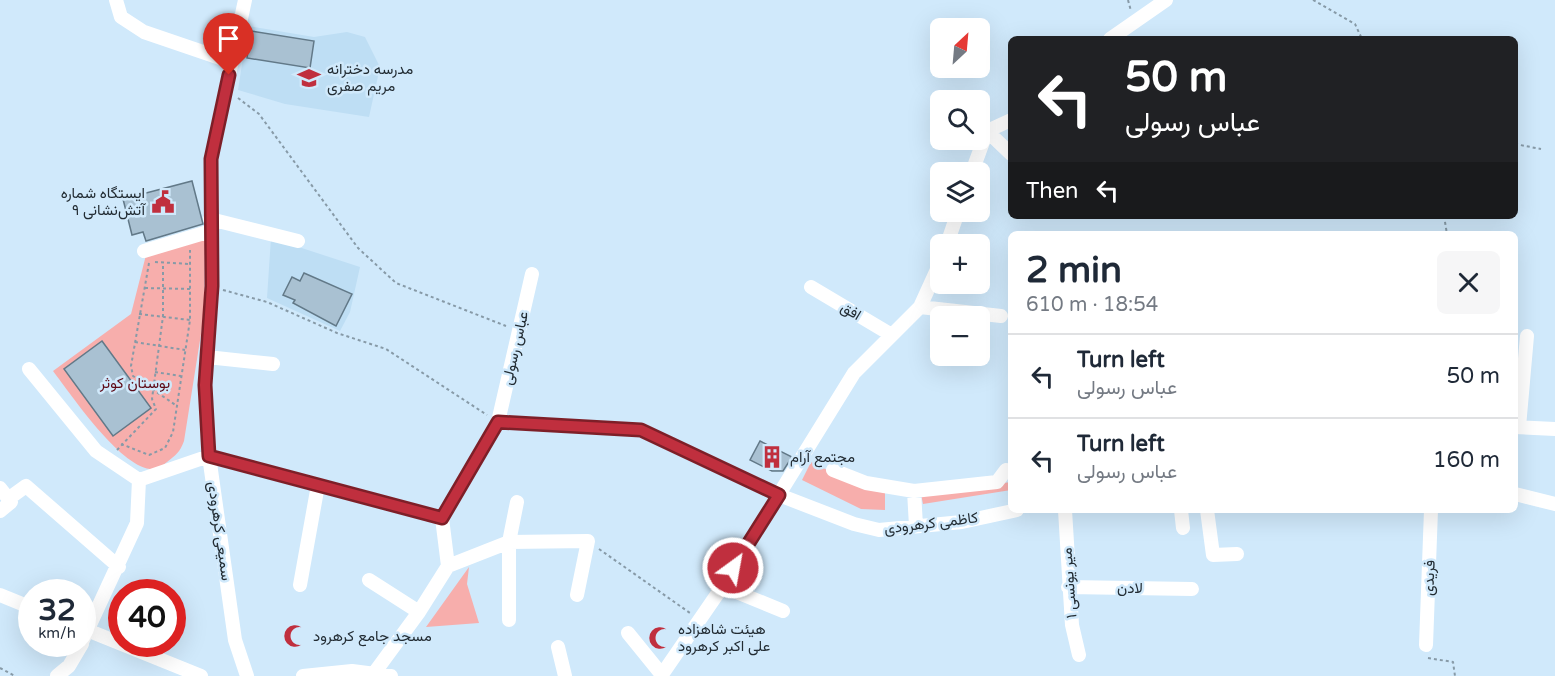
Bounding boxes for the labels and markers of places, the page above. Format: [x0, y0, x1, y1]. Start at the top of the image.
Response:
pin [203, 13, 254, 75]
place label: مدرسه دخترانه مریم صفری [327, 60, 413, 96]
school or university icon: مدرسه دخترانه مریم صفری [296, 65, 322, 91]
place label: ایستگاه شماره ۹ آتش‌نشانی [61, 184, 147, 220]
public building icon: ایستگاه شماره ۹ آتش‌نشانی [150, 189, 176, 215]
building icon: مجتمع آرام [759, 444, 785, 470]
place label: مجتمع آرام [790, 448, 855, 468]
place label: هیئت شاهزاده علی اکبر کرهرود [678, 620, 771, 656]
mosque icon: مسجد جامع کرهرود [282, 623, 308, 649]
mosque icon: هیئت شاهزاده علی اکبر کرهرود [647, 625, 673, 651]
place label: مسجد جامع کرهرود [313, 627, 432, 647]

